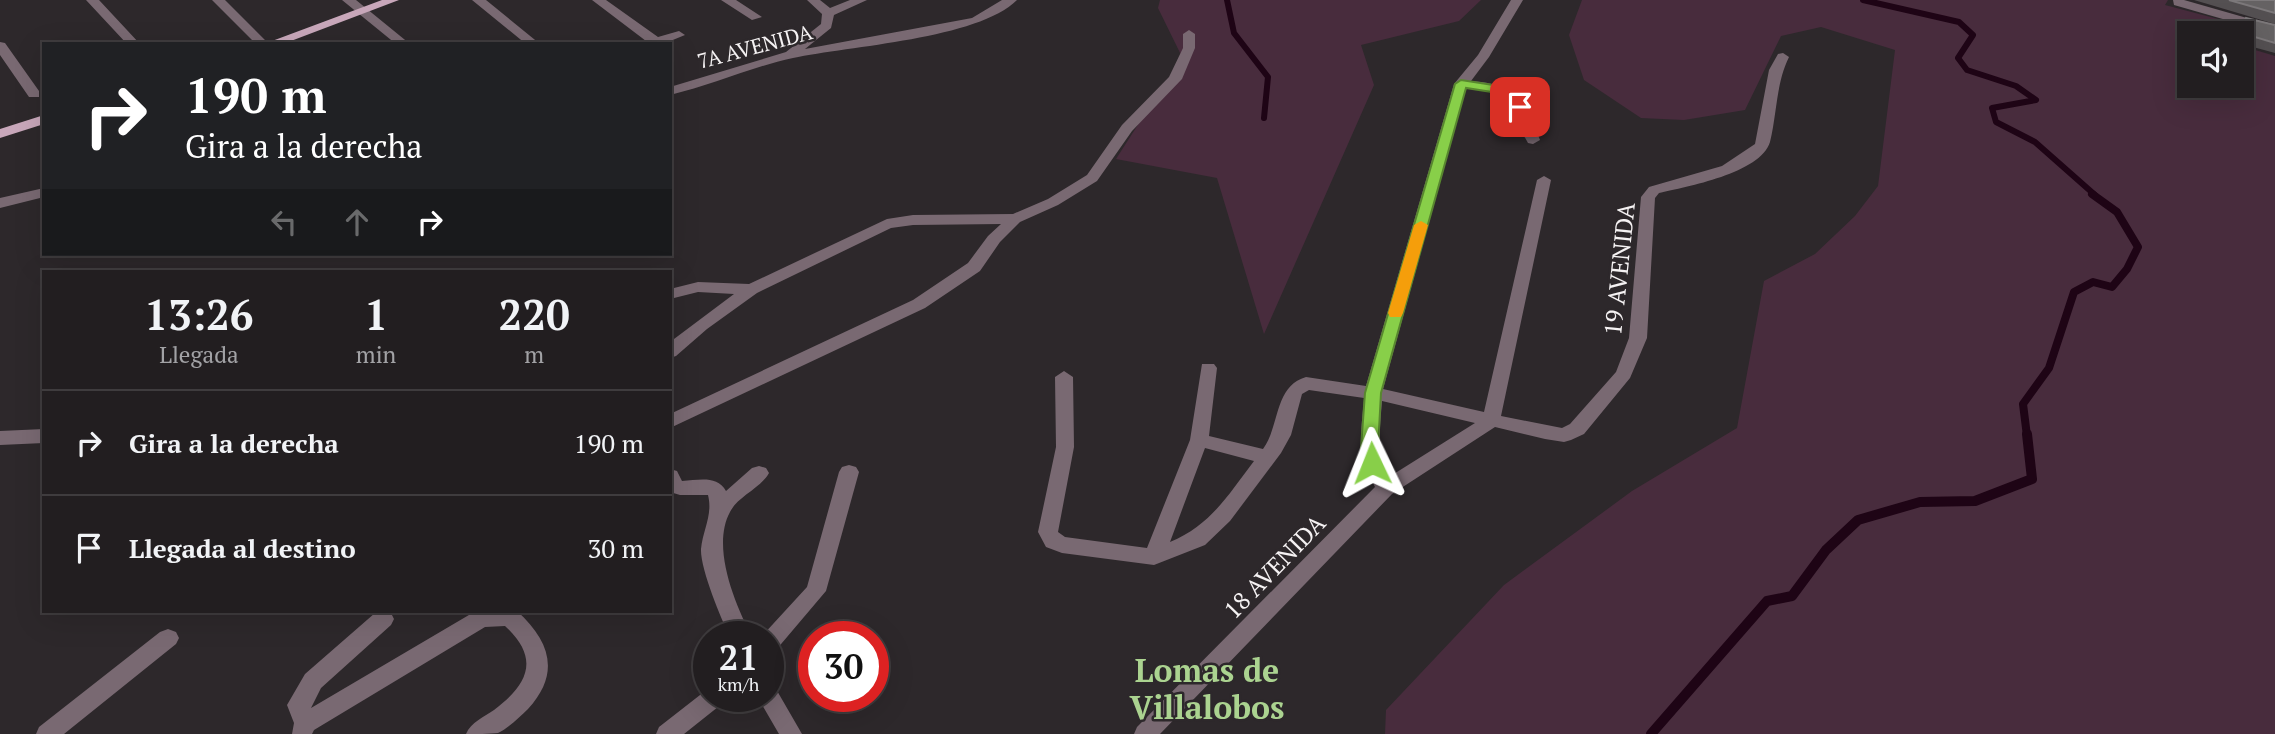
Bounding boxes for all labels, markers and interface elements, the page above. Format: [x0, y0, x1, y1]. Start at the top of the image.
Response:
street label: 7A AVENIDA [694, 17, 816, 75]
map controls [2177, 21, 2254, 98]
button: sound [2177, 21, 2254, 98]
text: 190 m [185, 62, 327, 127]
icon: right [70, 70, 161, 161]
pin [1490, 77, 1550, 137]
icon: arrive [1501, 88, 1539, 126]
text: Gira a la derecha [185, 125, 422, 167]
street label: 19 AVENIDA [1596, 200, 1642, 337]
icon: left [265, 203, 303, 241]
icon: ahead [338, 203, 376, 241]
icon: right [411, 203, 449, 241]
text: 13:26 [144, 286, 254, 342]
text: 1 [364, 286, 388, 342]
text: 220 [499, 286, 570, 342]
text: Llegada [159, 339, 239, 370]
text: min [356, 339, 396, 370]
text: m [524, 339, 544, 370]
icon: right [70, 424, 108, 462]
text: Gira a la derecha [129, 426, 339, 460]
text: 190 m [574, 426, 644, 460]
position arrow [1335, 426, 1409, 500]
street label: 18 AVENIDA [1216, 507, 1333, 625]
icon: arrive [70, 529, 108, 567]
text: Llegada al destino [129, 531, 356, 565]
text: 30 m [588, 531, 644, 565]
speed limit sign: 30 [798, 621, 889, 712]
text: 21 [719, 634, 758, 680]
district label: Lomas de Villalobos [1129, 649, 1285, 728]
text: km/h [718, 672, 759, 696]

